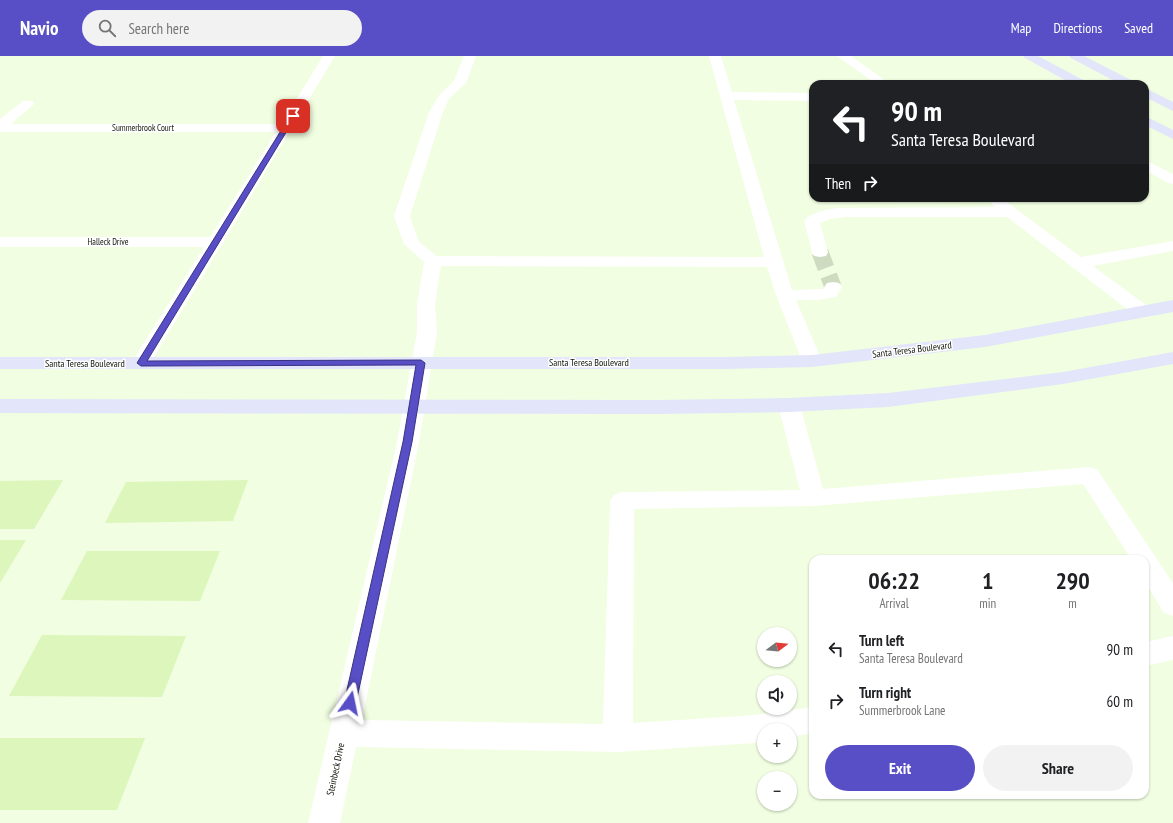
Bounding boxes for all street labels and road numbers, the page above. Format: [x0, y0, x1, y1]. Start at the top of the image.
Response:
street label: Summerbrook Court [112, 122, 174, 133]
street label: Halleck Drive [87, 236, 129, 247]
street label: Santa Teresa Boulevard [872, 338, 952, 361]
street label: Santa Teresa Boulevard [549, 356, 629, 369]
street label: Santa Teresa Boulevard [45, 357, 125, 370]
street label: Steinbeck Drive [324, 742, 347, 797]

